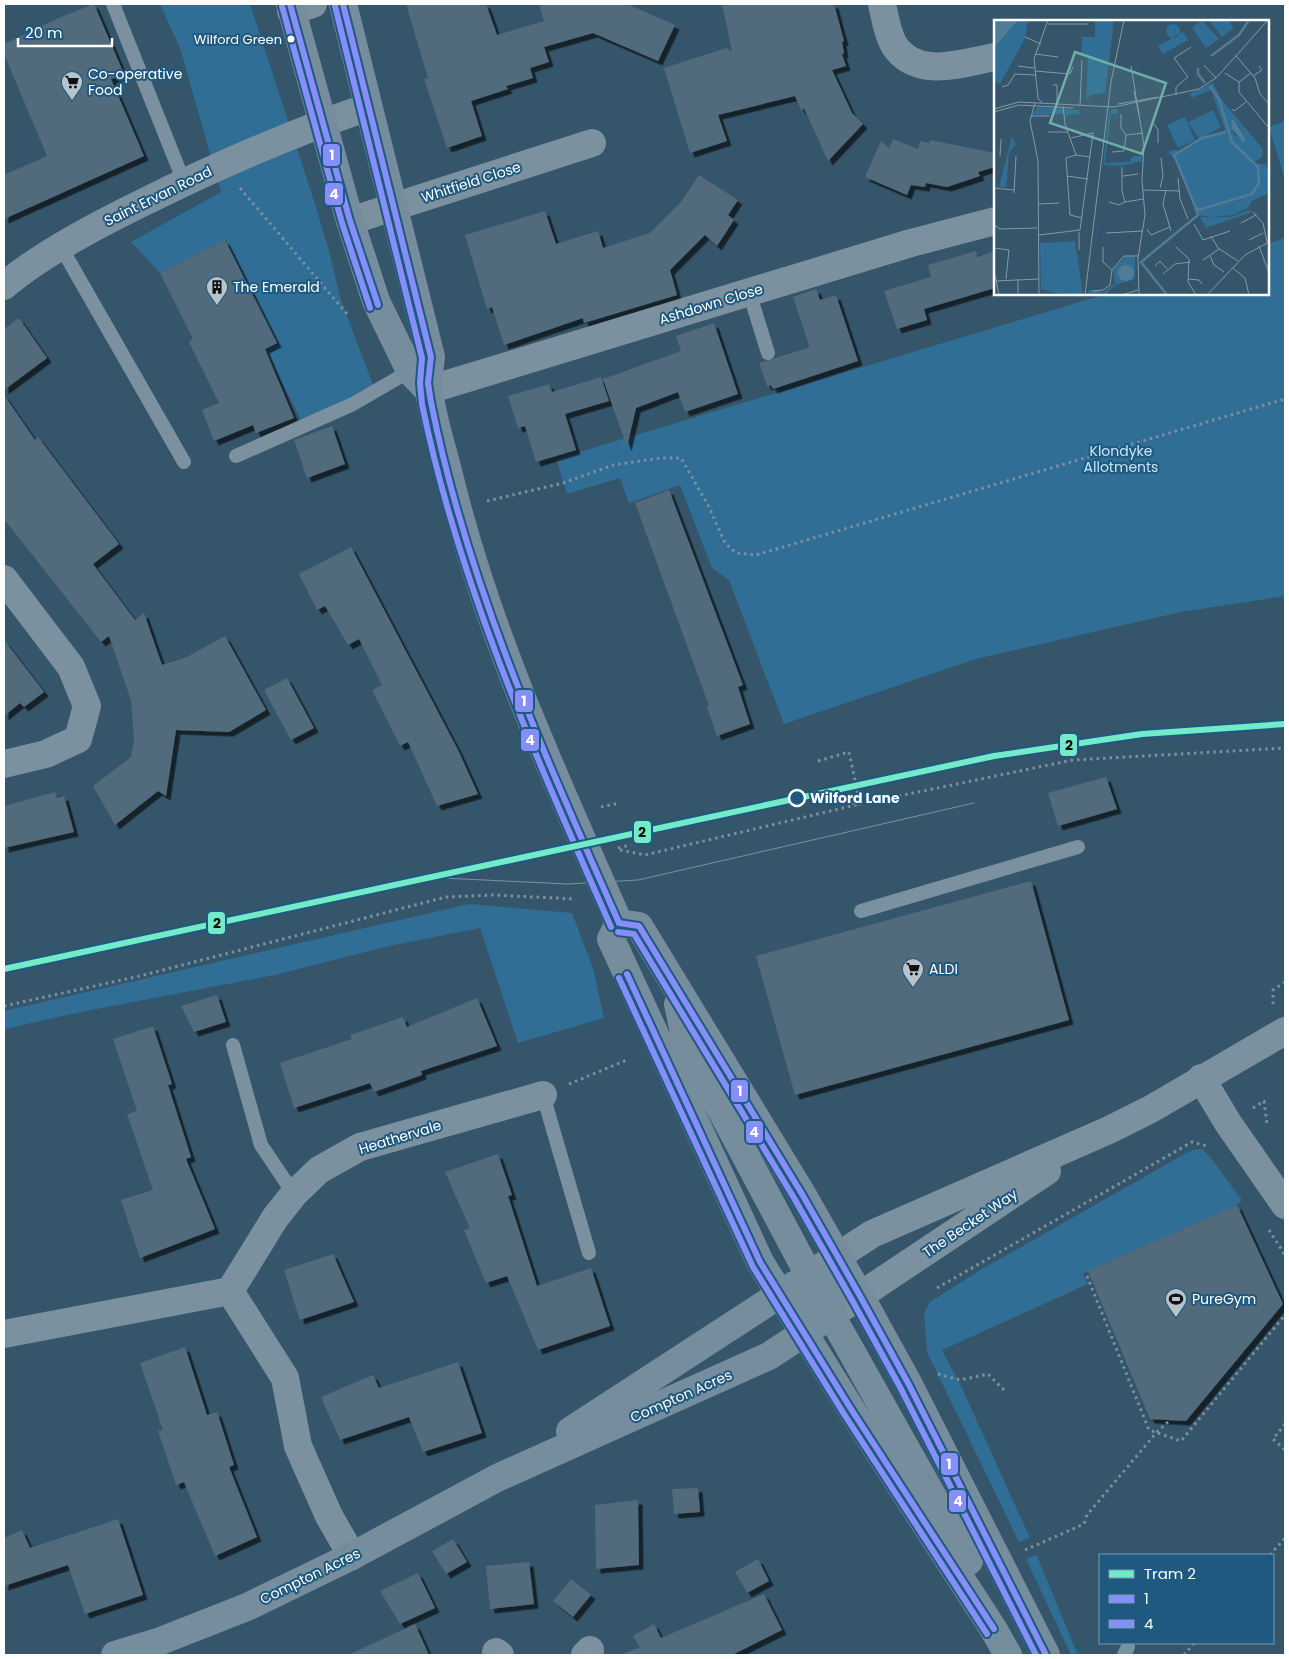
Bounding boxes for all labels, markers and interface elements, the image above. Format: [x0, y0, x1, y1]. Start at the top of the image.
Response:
scale bar [18, 15, 111, 47]
inset map [994, 20, 1269, 295]
text: 20 m [25, 22, 63, 43]
place label: Wilford Green [194, 30, 282, 49]
marker: Wilford Green [286, 34, 296, 44]
place label: Co-operative Food [88, 64, 183, 100]
supermarket icon: Co-operative Food [60, 70, 84, 101]
line badge: 1 [322, 143, 341, 167]
text: 1 [329, 145, 335, 165]
street label: Whitfield Close [419, 156, 524, 208]
street label: Saint Ervan Road [101, 161, 215, 231]
line badge: 4 [324, 182, 344, 206]
text: 4 [329, 184, 339, 204]
building icon: The Emerald [205, 275, 229, 306]
place label: The Emerald [233, 277, 320, 297]
street label: Ashdown Close [657, 279, 766, 329]
park label: Klondyke Allotments [1084, 441, 1158, 477]
line badge: 1 [514, 689, 534, 713]
text: 1 [521, 691, 527, 711]
line badge: 4 [520, 728, 540, 752]
text: 4 [525, 730, 535, 750]
line badge: 2 [1059, 733, 1078, 757]
text: 2 [1065, 735, 1073, 755]
place label: Wilford Lane [810, 788, 900, 808]
marker: Wilford Lane [788, 789, 806, 807]
line badge: 2 [633, 820, 652, 844]
text: 2 [638, 822, 646, 842]
line badge: 2 [207, 911, 226, 935]
text: 2 [213, 913, 221, 933]
supermarket icon: ALDI [901, 957, 925, 988]
place label: ALDI [929, 959, 958, 979]
line badge: 1 [730, 1079, 749, 1103]
text: 1 [737, 1081, 743, 1101]
street label: Heathervale [356, 1115, 444, 1159]
line badge: 4 [745, 1120, 764, 1144]
text: 4 [749, 1122, 759, 1142]
street label: The Becket Way [919, 1184, 1021, 1262]
sports icon: PureGym [1164, 1287, 1188, 1318]
place label: PureGym [1192, 1289, 1256, 1309]
street label: Compton Acres [627, 1365, 735, 1427]
line badge: 1 [940, 1452, 959, 1476]
text: 1 [946, 1454, 952, 1474]
line badge: 4 [948, 1489, 967, 1513]
text: 4 [953, 1491, 963, 1511]
street label: Compton Acres [256, 1543, 364, 1609]
legend [1099, 1554, 1274, 1644]
text: Tram 2 [1144, 1563, 1196, 1584]
text: 1 [1144, 1588, 1149, 1609]
text: 4 [1144, 1613, 1153, 1634]

